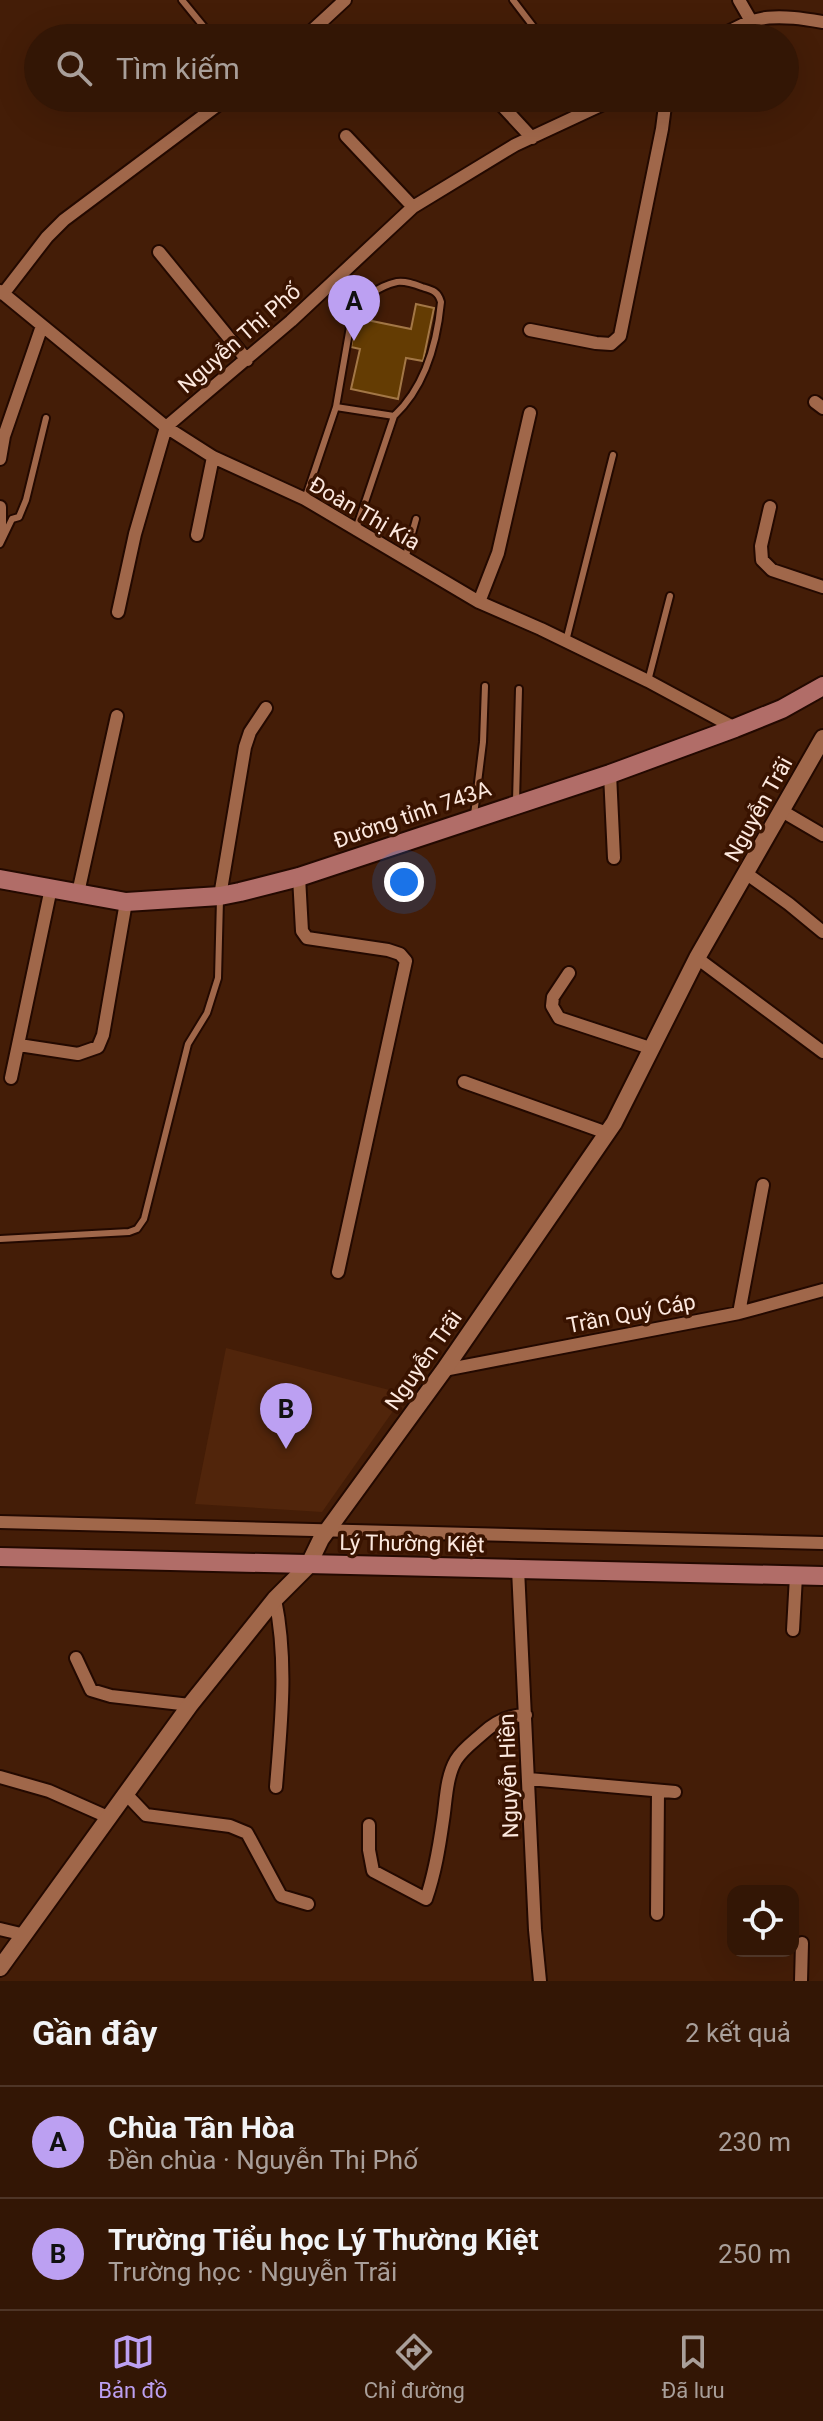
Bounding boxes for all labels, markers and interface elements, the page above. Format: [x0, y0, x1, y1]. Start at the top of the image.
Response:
search box [24, 24, 799, 112]
icon: search [52, 46, 96, 90]
text: Tìm kiếm [116, 51, 240, 86]
pin: A [328, 275, 380, 341]
street label: Nguyễn Thị Phố [173, 278, 306, 398]
street label: Đoàn Thị Kia [305, 472, 425, 555]
street label: Nguyễn Trãi [719, 752, 797, 866]
street label: Đường tỉnh 743A [330, 776, 495, 853]
your location [384, 862, 424, 902]
street label: Trần Quý Cáp [565, 1289, 698, 1338]
street label: Nguyễn Trãi [380, 1306, 467, 1415]
pin: B [260, 1383, 312, 1449]
street label: Lý Thường Kiệt [339, 1530, 485, 1557]
street label: Nguyễn Hiền [494, 1713, 523, 1839]
map controls [727, 1885, 799, 1957]
button: locate [727, 1885, 799, 1957]
text: Gần đây [32, 2013, 157, 2053]
text: 2 kết quả [685, 2018, 791, 2048]
text: Chùa Tân Hòa [108, 2110, 295, 2145]
text: A [49, 2127, 67, 2157]
text: 230 m [718, 2127, 791, 2157]
text: Đền chùa · Nguyễn Thị Phố [108, 2145, 418, 2175]
text: Trường Tiểu học Lý Thường Kiệt [108, 2222, 539, 2257]
text: B [50, 2239, 66, 2269]
text: 250 m [718, 2239, 791, 2269]
text: Trường học · Nguyễn Trãi [108, 2257, 397, 2287]
tab: Bản đồ [98, 2330, 167, 2403]
tab: Chỉ đường [364, 2330, 465, 2403]
tab: Đã lưu [661, 2330, 725, 2403]

